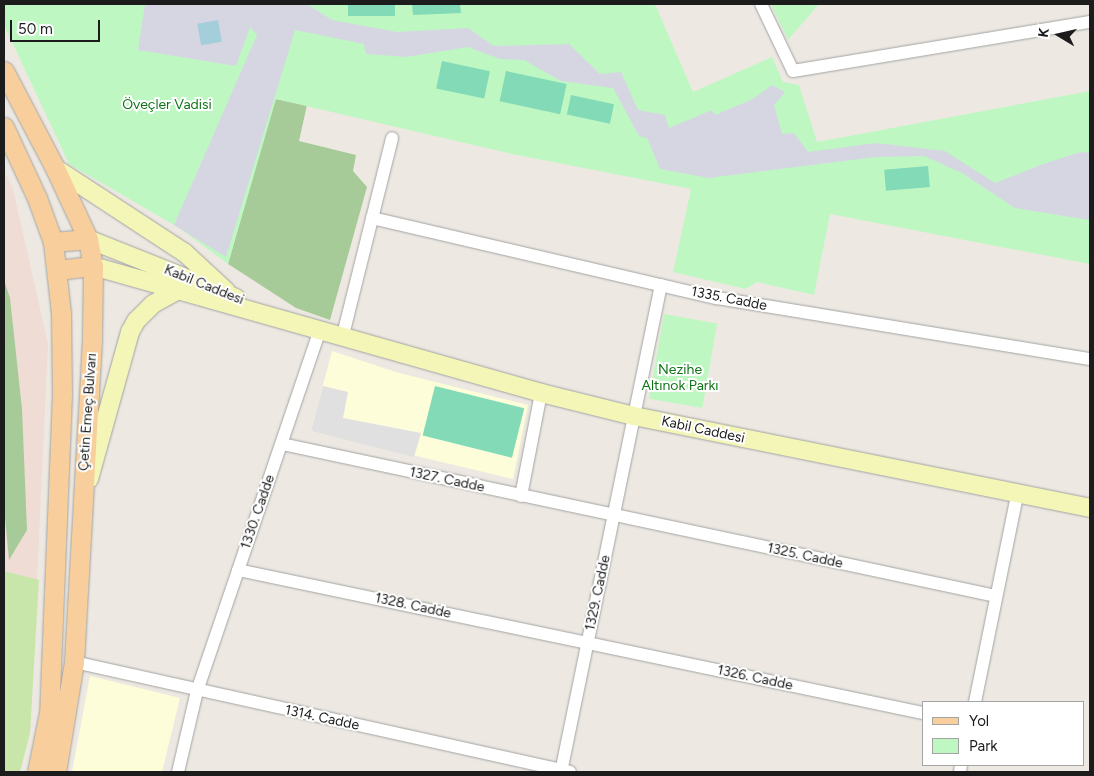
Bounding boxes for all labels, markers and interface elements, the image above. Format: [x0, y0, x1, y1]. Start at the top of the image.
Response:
scale bar [12, 10, 102, 42]
north arrow [1034, 10, 1084, 60]
text: 50 m [18, 20, 53, 38]
text: K [1035, 27, 1053, 39]
park label: Öveçler Vadisi [122, 97, 212, 113]
street label: Kabil Caddesi [162, 261, 246, 309]
street label: 1335. Cadde [690, 283, 768, 315]
street label: Çetin Emeç Bulvarı [76, 353, 100, 471]
park label: Nezihe Altınok Parkı [641, 362, 719, 394]
street label: Kabil Caddesi [660, 413, 746, 447]
street label: 1327. Cadde [408, 464, 486, 496]
street label: 1330. Cadde [237, 473, 279, 551]
street label: 1325. Cadde [766, 540, 844, 572]
street label: 1329. Cadde [582, 554, 614, 632]
street label: 1328. Cadde [373, 590, 453, 622]
street label: 1326. Cadde [716, 662, 794, 694]
legend [922, 701, 1084, 766]
street label: 1314. Cadde [283, 702, 361, 734]
text: Yol [969, 712, 989, 730]
text: Park [969, 737, 998, 755]

